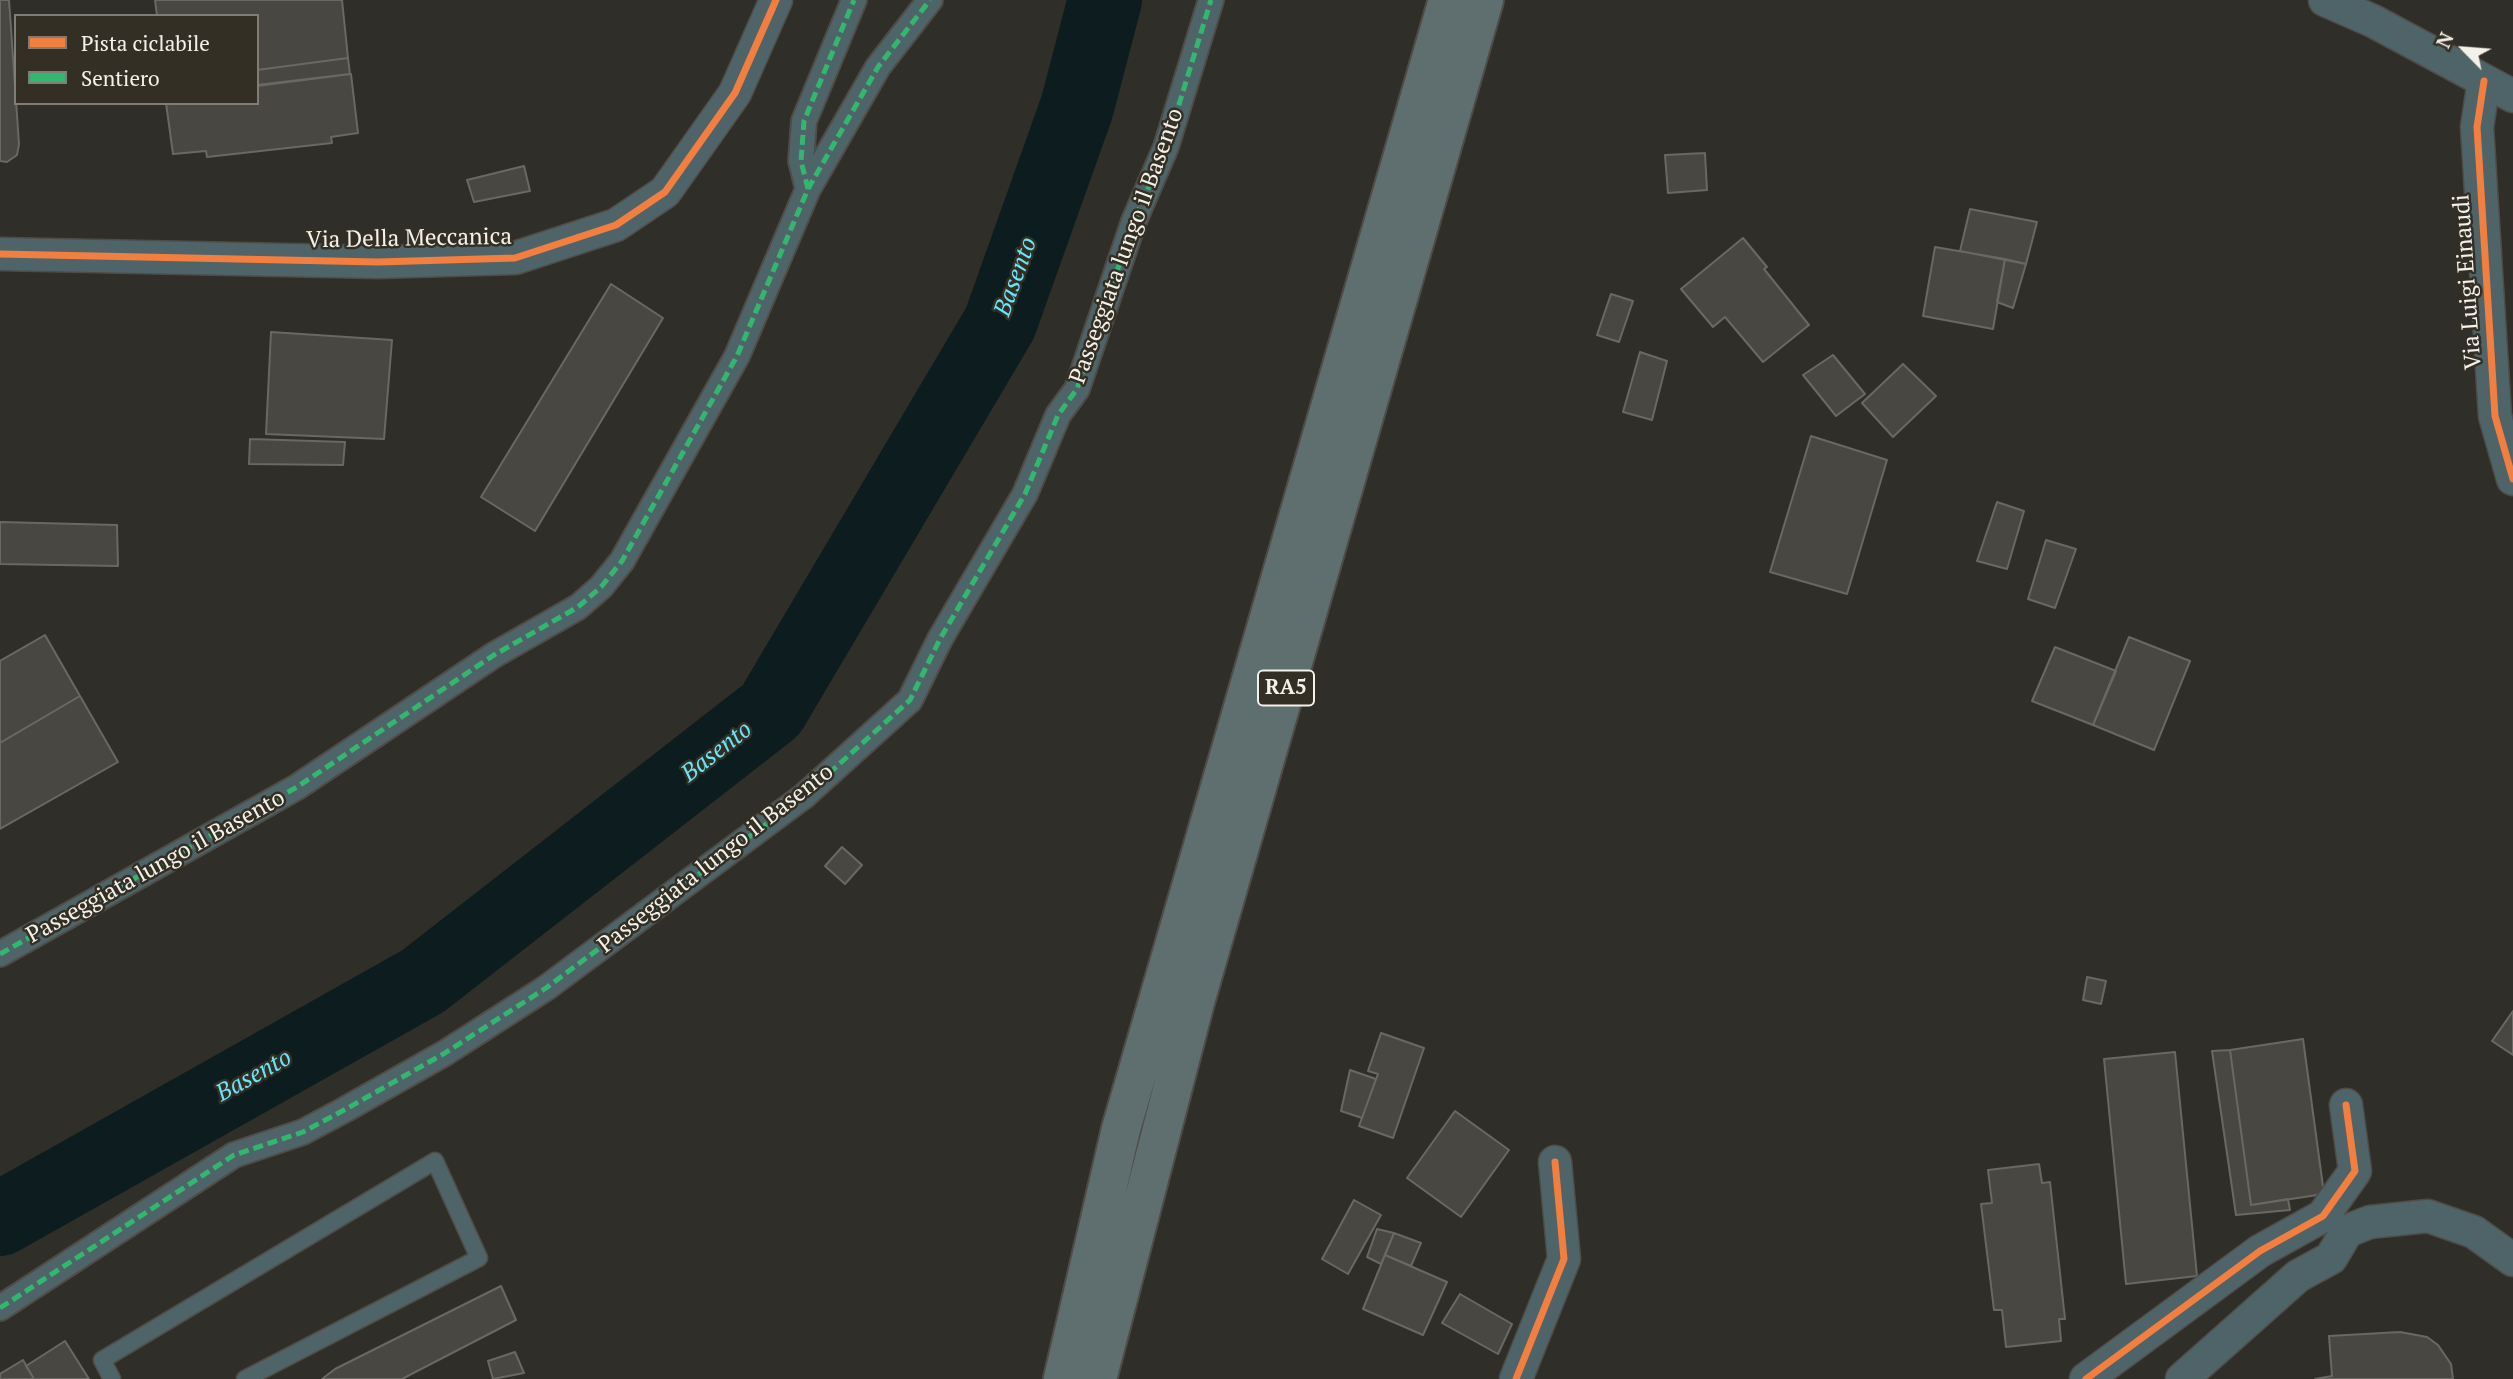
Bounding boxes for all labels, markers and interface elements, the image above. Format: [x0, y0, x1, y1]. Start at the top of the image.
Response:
legend [14, 14, 259, 105]
north arrow [2429, 14, 2499, 84]
text: N [2430, 28, 2459, 52]
text: Pista ciclabile [81, 29, 210, 57]
text: Sentiero [81, 64, 160, 92]
street label: Passeggiata lungo il Basento [1064, 105, 1190, 387]
street label: Via Luigi Einaudi [2448, 193, 2488, 371]
street label: Via Della Meccanica [306, 223, 512, 255]
water label: Basento [988, 234, 1044, 320]
road number: RA5 [1258, 670, 1314, 706]
water label: Basento [676, 715, 758, 789]
street label: Passeggiata lungo il Basento [593, 759, 839, 959]
street label: Passeggiata lungo il Basento [22, 784, 290, 950]
water label: Basento [211, 1044, 297, 1108]

